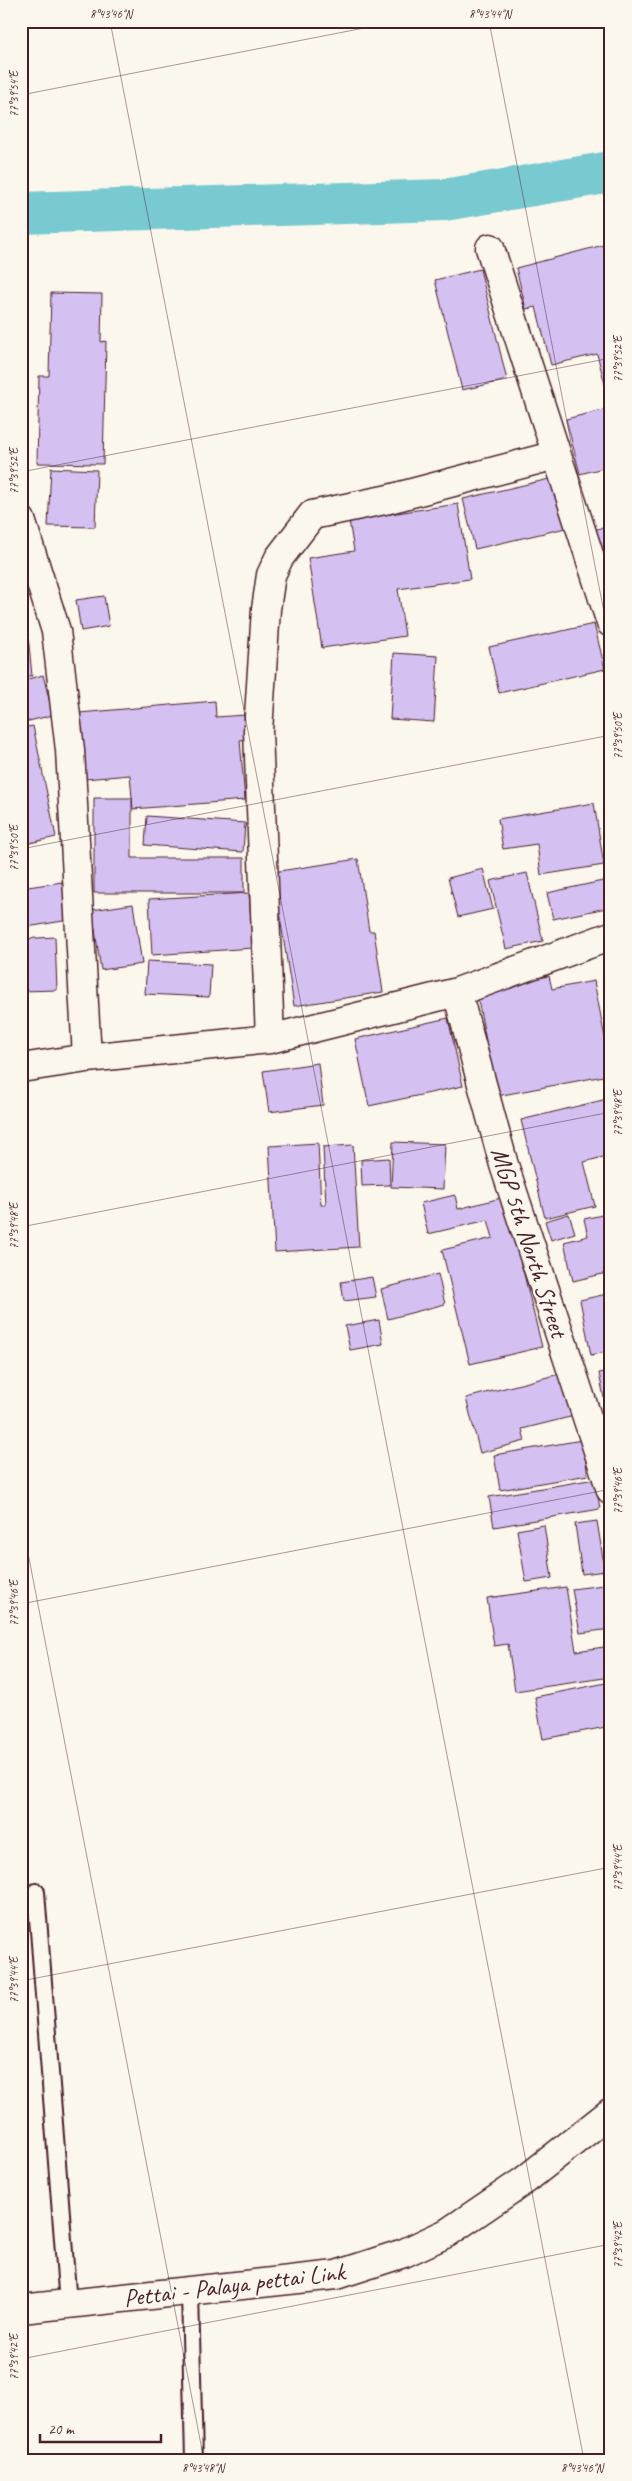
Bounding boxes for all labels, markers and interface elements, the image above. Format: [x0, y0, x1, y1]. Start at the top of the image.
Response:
text: 8°43'46"N [90, 6, 134, 22]
text: 8°43'44"N [469, 6, 513, 22]
text: 77°39'54"E [6, 69, 22, 117]
text: 77°39'52"E [610, 334, 626, 382]
text: 77°39'52"E [6, 446, 22, 494]
text: 77°39'50"E [610, 711, 626, 759]
text: 77°39'50"E [6, 823, 22, 871]
text: 77°39'48"E [610, 1088, 626, 1136]
street label: MGP 5th North Street [483, 1143, 576, 1344]
text: 77°39'48"E [6, 1201, 22, 1249]
text: 77°39'46"E [610, 1466, 626, 1514]
text: 77°39'46"E [6, 1578, 22, 1626]
text: 77°39'44"E [610, 1843, 626, 1891]
text: 77°39'44"E [6, 1955, 22, 2003]
text: 77°39'42"E [610, 2220, 626, 2268]
street label: Pettai - Palaya pettai Link [122, 2255, 348, 2314]
text: 77°39'42"E [6, 2332, 22, 2380]
scale bar [40, 2411, 161, 2443]
text: 20 m [48, 2420, 75, 2439]
text: 8°43'48"N [182, 2460, 226, 2476]
text: 8°43'46"N [561, 2460, 605, 2476]

